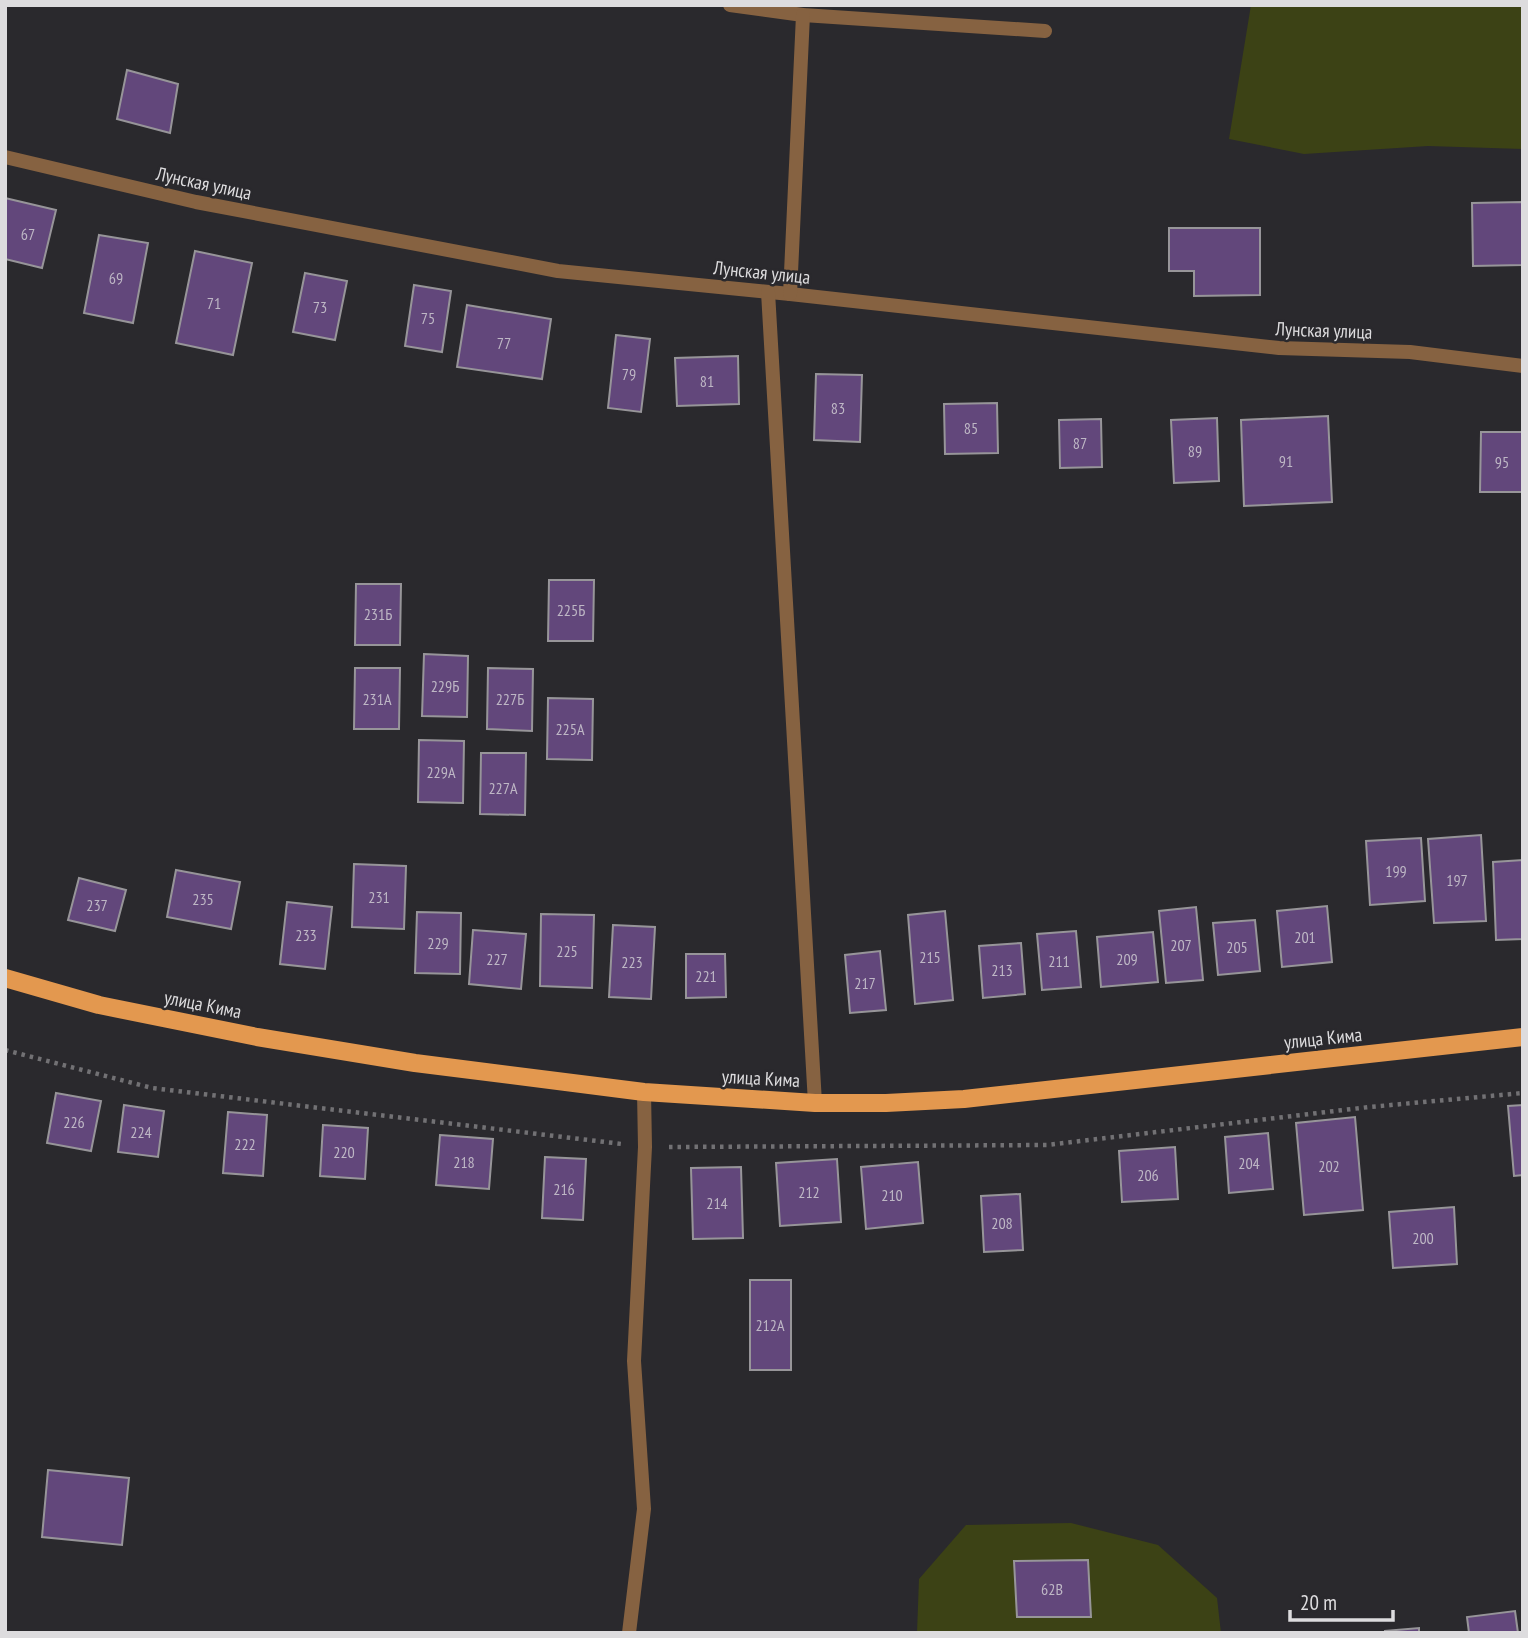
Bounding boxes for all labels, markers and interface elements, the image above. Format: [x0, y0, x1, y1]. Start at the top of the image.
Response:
street label: Лунская улица [153, 161, 254, 205]
house number: 67 [21, 224, 35, 244]
street label: Лунская улица [712, 255, 811, 289]
house number: 69 [109, 268, 123, 288]
house number: 71 [207, 293, 221, 313]
house number: 73 [313, 297, 327, 317]
house number: 75 [421, 308, 435, 328]
street label: Лунская улица [1274, 316, 1373, 344]
house number: 77 [497, 333, 511, 353]
house number: 79 [622, 364, 636, 384]
house number: 81 [700, 371, 714, 391]
house number: 83 [831, 398, 845, 418]
house number: 85 [964, 418, 978, 438]
house number: 87 [1073, 433, 1087, 453]
house number: 89 [1188, 441, 1202, 461]
house number: 91 [1279, 451, 1293, 471]
house number: 95 [1495, 452, 1509, 472]
house number: 225Б [557, 600, 585, 620]
house number: 231Б [364, 604, 392, 624]
house number: 229Б [431, 676, 459, 696]
house number: 231А [362, 689, 392, 709]
house number: 227Б [496, 689, 524, 709]
house number: 225А [555, 719, 585, 739]
house number: 229А [426, 762, 456, 782]
house number: 227А [488, 778, 518, 798]
house number: 199 [1385, 861, 1407, 881]
house number: 197 [1446, 870, 1468, 890]
house number: 231 [368, 887, 390, 907]
house number: 235 [192, 889, 214, 909]
house number: 237 [86, 895, 108, 915]
house number: 233 [295, 925, 317, 945]
house number: 201 [1294, 927, 1316, 947]
house number: 229 [427, 933, 449, 953]
house number: 207 [1170, 935, 1192, 955]
house number: 205 [1226, 937, 1248, 957]
house number: 225 [556, 941, 578, 961]
house number: 215 [919, 947, 941, 967]
house number: 227 [486, 949, 508, 969]
house number: 209 [1116, 949, 1138, 969]
house number: 211 [1048, 951, 1070, 971]
house number: 223 [621, 952, 643, 972]
house number: 213 [991, 960, 1013, 980]
house number: 221 [695, 966, 717, 986]
house number: 217 [854, 973, 876, 993]
street label: улица Кима [162, 985, 244, 1023]
street label: улица Кима [1283, 1022, 1363, 1054]
street label: улица Кима [721, 1064, 801, 1092]
house number: 226 [63, 1112, 85, 1132]
house number: 224 [130, 1122, 152, 1142]
house number: 222 [234, 1134, 256, 1154]
house number: 220 [333, 1142, 355, 1162]
house number: 218 [453, 1152, 475, 1172]
house number: 204 [1238, 1153, 1260, 1173]
house number: 202 [1318, 1156, 1340, 1176]
house number: 206 [1137, 1165, 1159, 1185]
house number: 216 [553, 1179, 575, 1199]
house number: 212 [798, 1182, 820, 1202]
house number: 210 [881, 1185, 903, 1205]
house number: 214 [706, 1193, 728, 1213]
house number: 208 [991, 1213, 1013, 1233]
house number: 200 [1412, 1228, 1434, 1248]
house number: 212А [755, 1315, 785, 1335]
scale bar [1290, 1578, 1393, 1622]
house number: 62В [1041, 1579, 1063, 1599]
text: 20 m [1300, 1589, 1337, 1616]

